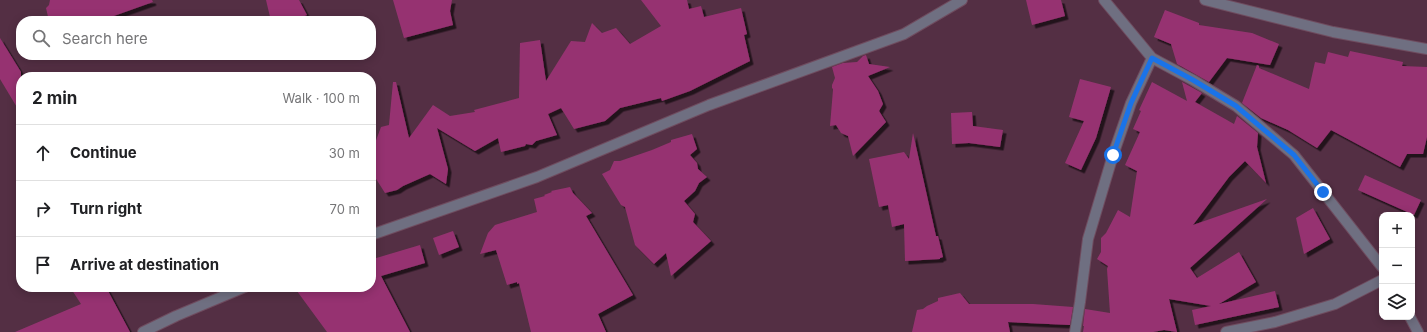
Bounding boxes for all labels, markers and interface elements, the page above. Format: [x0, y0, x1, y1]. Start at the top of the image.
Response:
search box [16, 16, 376, 60]
icon: search [30, 27, 52, 49]
text: Search here [62, 29, 148, 48]
text: 2 min [32, 88, 77, 108]
text: Walk · 100 m [282, 90, 360, 106]
icon: ahead [32, 142, 54, 164]
text: Continue [70, 143, 137, 162]
text: 30 m [329, 145, 360, 161]
route start [1104, 146, 1122, 164]
route end [1314, 183, 1332, 201]
icon: right [32, 198, 54, 220]
text: Turn right [70, 199, 142, 218]
text: 70 m [330, 201, 360, 217]
map controls [1379, 212, 1415, 320]
button: + [1379, 212, 1415, 248]
button: − [1379, 248, 1415, 284]
icon: arrive [32, 254, 54, 276]
text: Arrive at destination [70, 255, 219, 274]
button: layers [1379, 284, 1415, 320]

